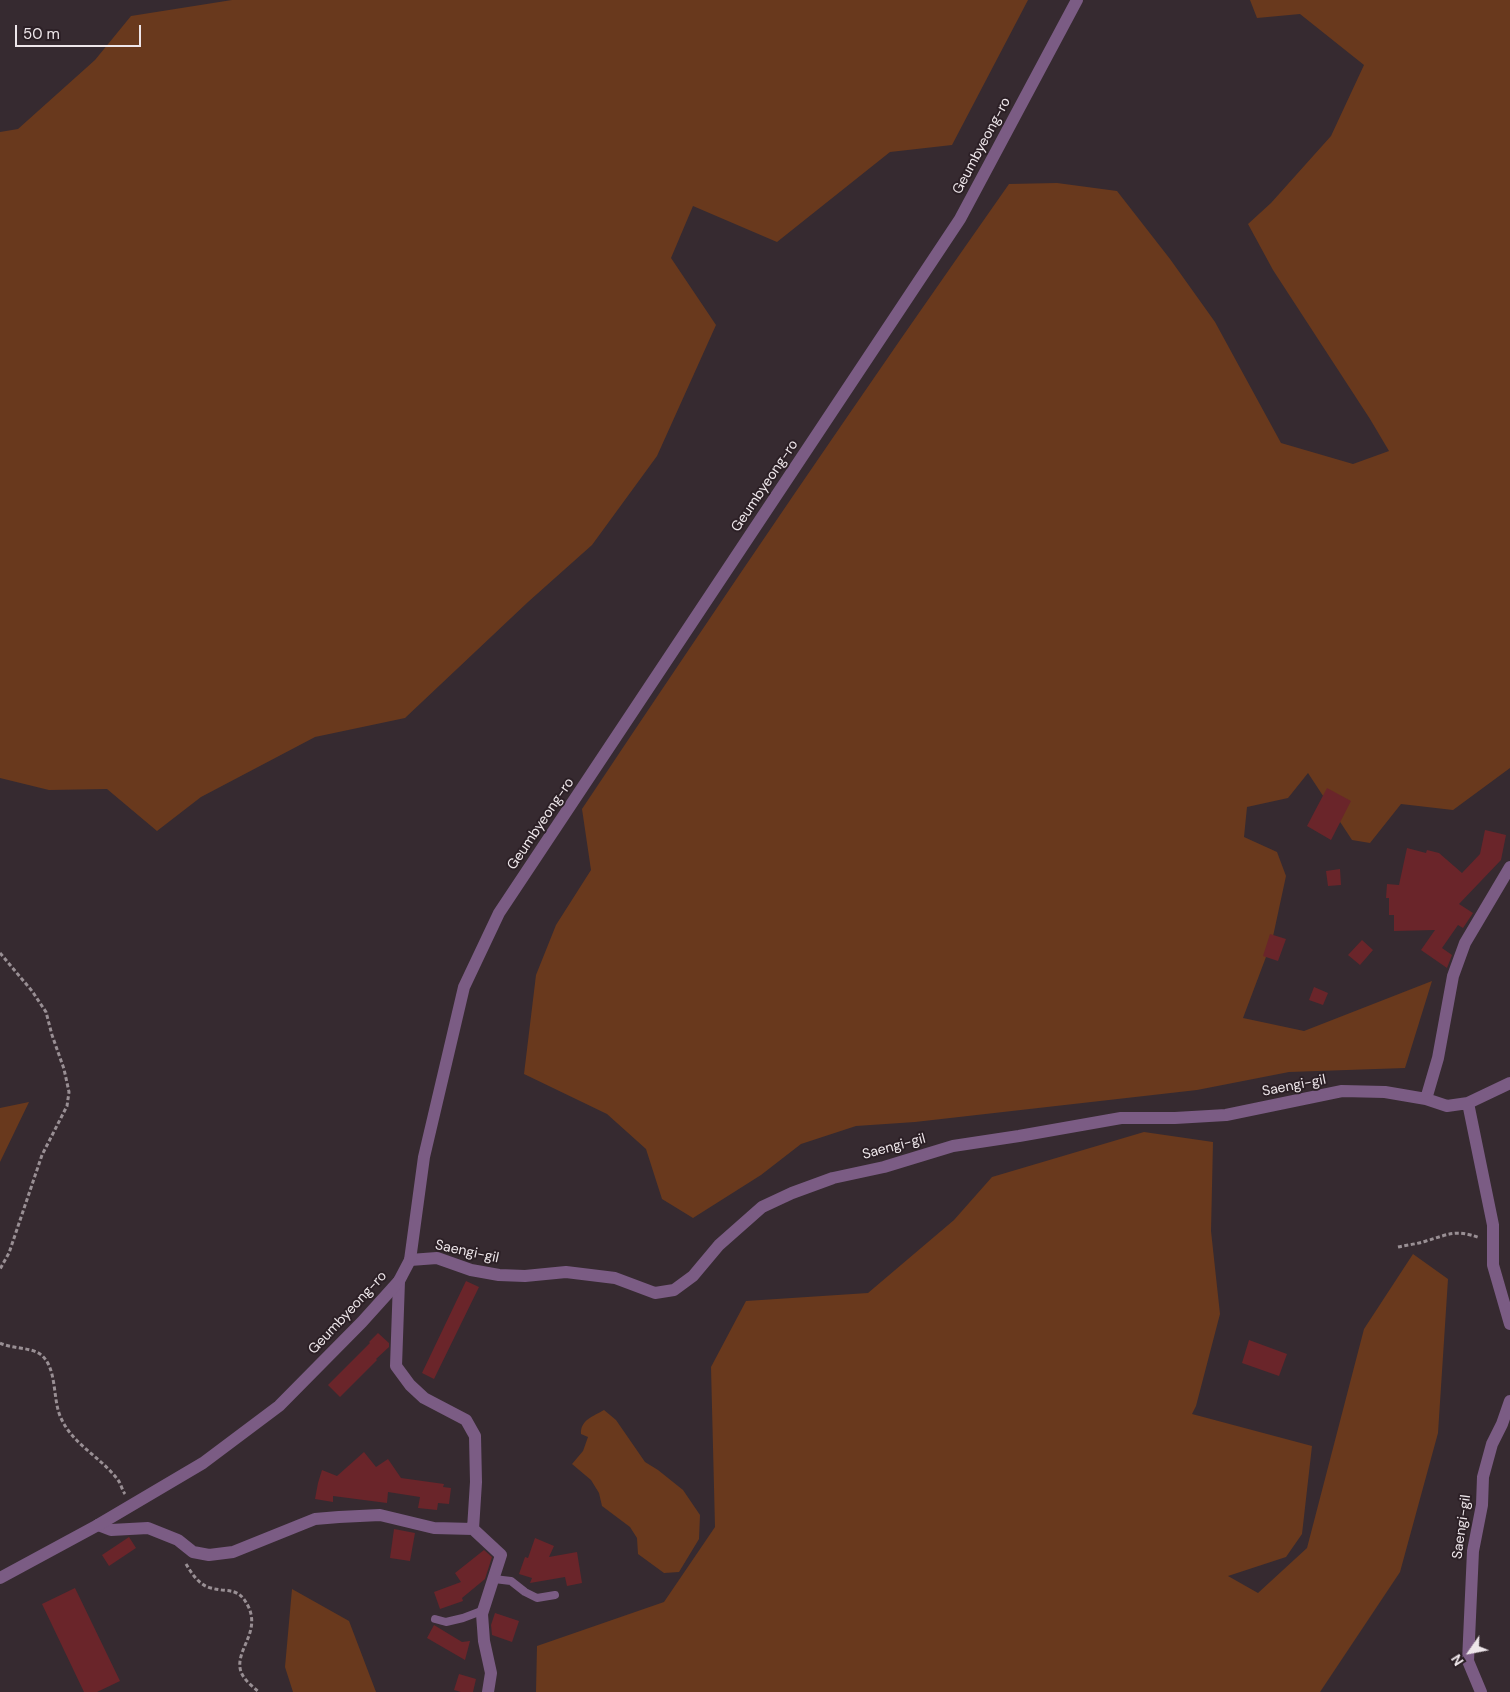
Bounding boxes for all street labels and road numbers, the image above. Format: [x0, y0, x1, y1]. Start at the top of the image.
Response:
street label: Geumbyeong-ro [949, 95, 1015, 197]
street label: Geumbyeong-ro [728, 437, 802, 535]
street label: Geumbyeong-ro [504, 775, 578, 873]
street label: Saengi-gil [1261, 1072, 1327, 1100]
street label: Saengi-gil [861, 1131, 927, 1163]
street label: Saengi-gil [434, 1237, 500, 1267]
street label: Geumbyeong-ro [305, 1268, 391, 1358]
street label: Saengi-gil [1449, 1494, 1475, 1560]

